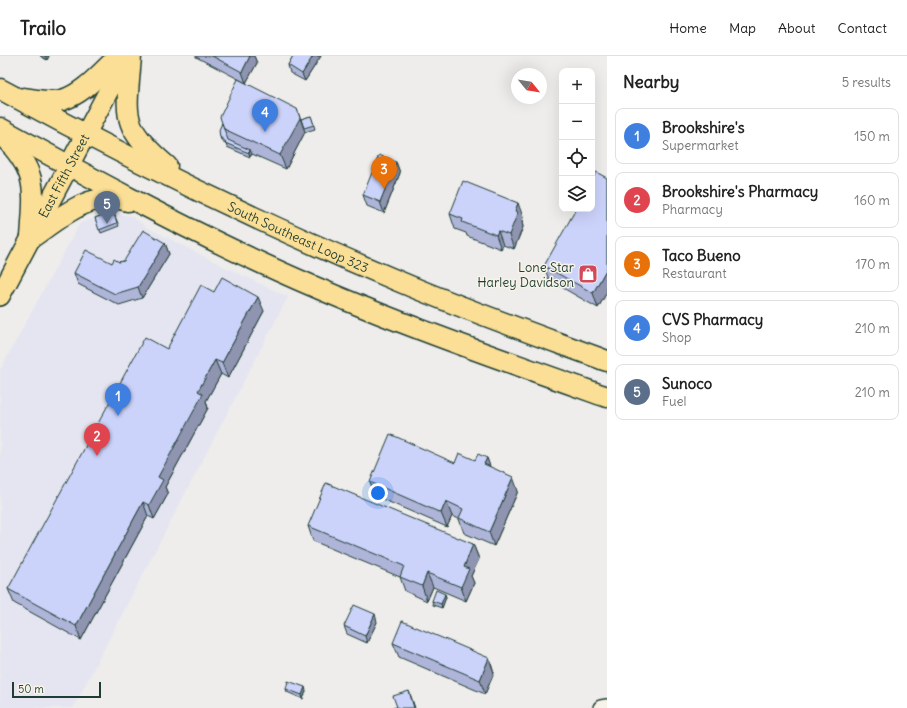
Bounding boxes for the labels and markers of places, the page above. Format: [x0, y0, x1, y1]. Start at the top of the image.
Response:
pin: 4 [252, 99, 278, 132]
pin: 3 [371, 156, 397, 189]
pin: 5 [94, 191, 120, 224]
place label: Lone Star Harley Davidson [477, 259, 575, 291]
shop icon: Lone Star Harley Davidson [577, 263, 599, 285]
pin: 1 [105, 383, 131, 416]
pin: 2 [84, 423, 110, 456]

